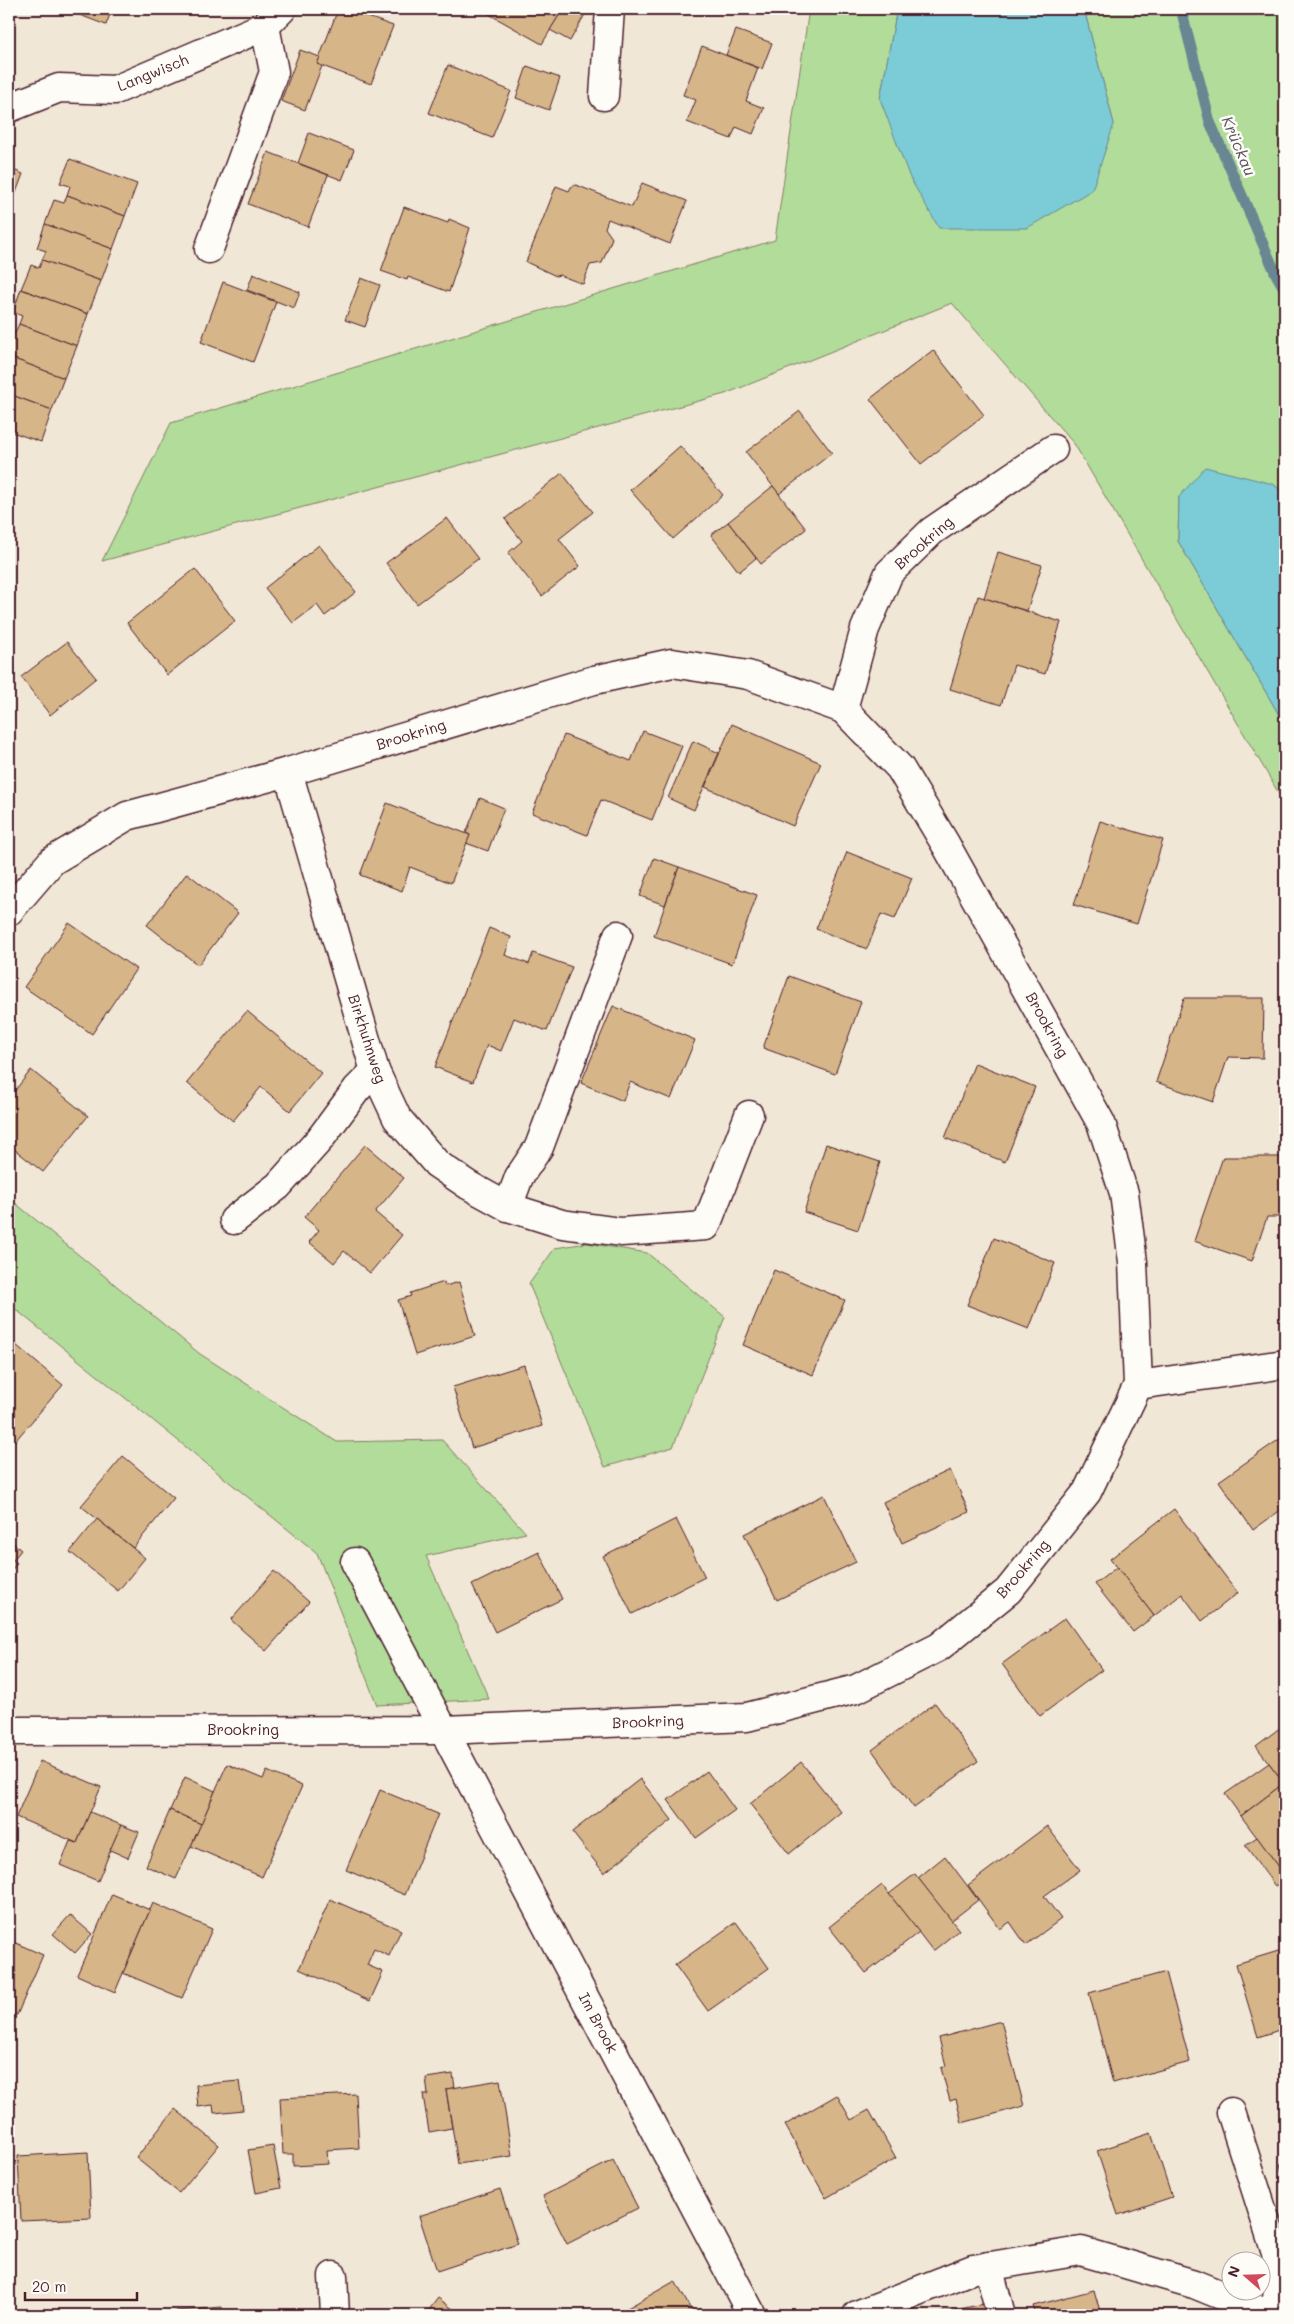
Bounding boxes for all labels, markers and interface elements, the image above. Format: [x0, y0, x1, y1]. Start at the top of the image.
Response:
street label: Langwisch [114, 49, 191, 95]
water label: Krückau [1217, 113, 1261, 179]
street label: Brookring [890, 511, 957, 573]
street label: Brookring [373, 714, 448, 754]
street label: Brookring [1022, 988, 1074, 1061]
street label: Birkhuhnweg [344, 992, 392, 1086]
street label: Brookring [991, 1534, 1054, 1602]
street label: Brookring [612, 1710, 684, 1732]
street label: Brookring [207, 1719, 279, 1739]
street label: Im Brook [575, 1989, 623, 2056]
north arrow [1222, 2252, 1272, 2302]
text: N [1223, 2263, 1244, 2280]
scale bar [25, 2269, 138, 2301]
text: 20 m [32, 2276, 66, 2296]

